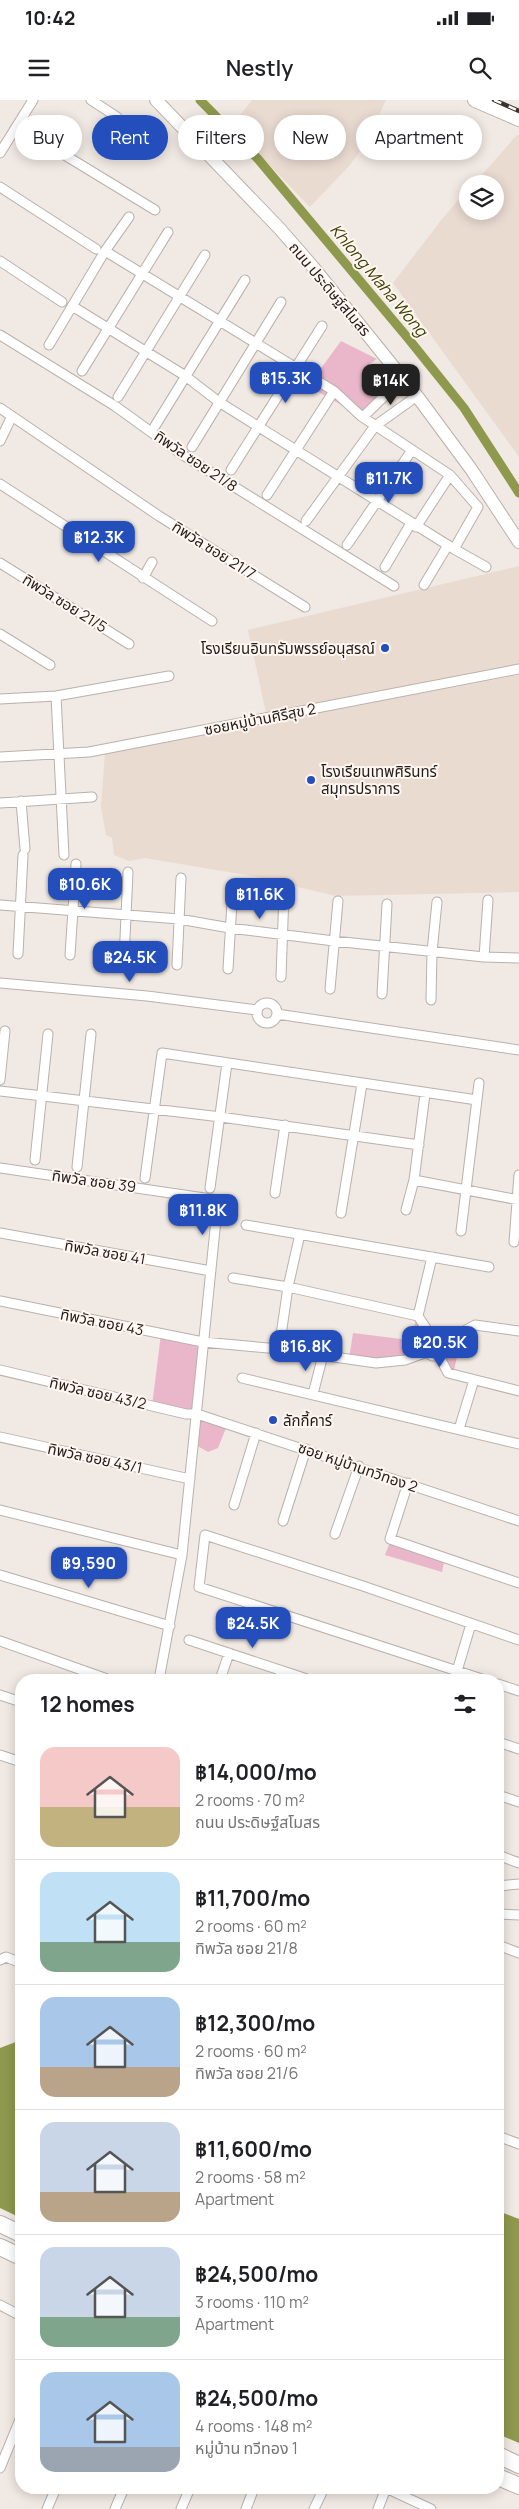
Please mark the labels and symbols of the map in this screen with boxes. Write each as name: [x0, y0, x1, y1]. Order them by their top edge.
water label: Khlong Maha Wong: [325, 219, 434, 342]
street label: ถนน ประดิษฐ์สโมสร: [284, 237, 376, 341]
pin: ฿15.3K: [245, 362, 327, 404]
pin: ฿14K: [361, 364, 421, 406]
street label: ทิพวัล ซอย 21/8: [150, 425, 242, 497]
pin: ฿11.7K: [348, 462, 430, 504]
street label: ทิพวัล ซอย 21/7: [168, 516, 260, 584]
pin: ฿12.3K: [58, 520, 140, 563]
street label: ทิพวัล ซอย 21/5: [19, 569, 111, 637]
place label: โรงเรียนอินทรัมพรรย์อนุสรณ์: [201, 638, 375, 659]
marker: โรงเรียนอินทรัมพรรย์อนุสรณ์: [379, 642, 391, 654]
street label: ซอยหมู่บ้านศิรีสุข 2: [202, 698, 318, 740]
place label: โรงเรียนเทพศิรินทร์ สมุทรปราการ: [321, 761, 438, 799]
marker: โรงเรียนเทพศิรินทร์ สมุทรปราการ: [305, 774, 317, 786]
pin: ฿10.6K: [44, 868, 126, 910]
pin: ฿11.6K: [219, 878, 301, 920]
pin: ฿24.5K: [89, 940, 171, 983]
street label: ทิพวัล ซอย 39: [50, 1165, 138, 1197]
pin: ฿11.8K: [162, 1194, 244, 1236]
street label: ทิพวัล ซอย 41: [63, 1235, 147, 1269]
street label: ทิพวัล ซอย 43: [59, 1304, 145, 1340]
pin: ฿20.5K: [399, 1326, 481, 1368]
pin: ฿16.8K: [265, 1330, 347, 1372]
street label: ทิพวัล ซอย 43/2: [47, 1372, 149, 1414]
place label: ลักกี้คาร์: [283, 1410, 333, 1431]
marker: ลักกี้คาร์: [267, 1414, 279, 1426]
street label: ซอย หมู่บ้านทวีทอง 2: [295, 1437, 421, 1497]
street label: ทิพวัล ซอย 43/1: [46, 1438, 144, 1478]
pin: ฿9,590: [48, 1546, 130, 1589]
pin: ฿24.5K: [212, 1606, 294, 1649]

